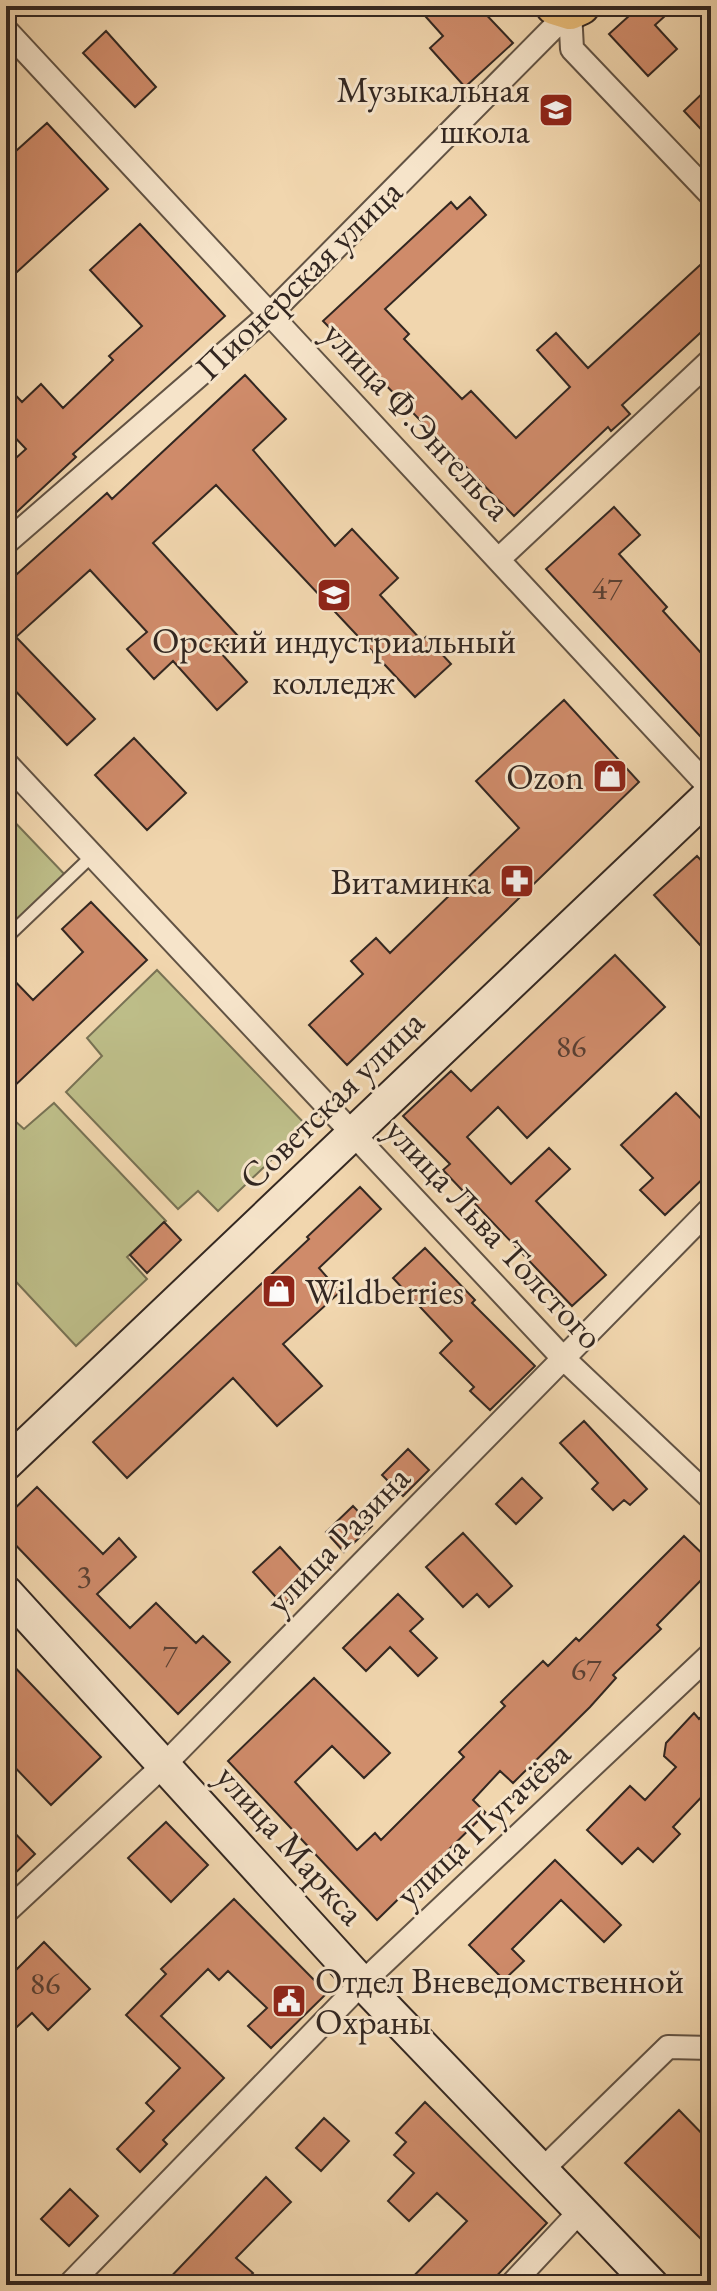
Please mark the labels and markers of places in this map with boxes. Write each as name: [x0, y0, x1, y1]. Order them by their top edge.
place label: Музыкальная школа: [336, 66, 531, 154]
school or university icon: Музыкальная школа: [537, 91, 575, 129]
school or university icon: Орский индустриальный колледж: [315, 576, 353, 614]
place label: Орский индустриальный колледж: [152, 617, 516, 705]
place label: Ozon: [506, 753, 584, 800]
shop icon: Ozon: [591, 757, 629, 795]
place label: Витаминка: [330, 858, 492, 905]
pharmacy icon: Витаминка: [498, 862, 536, 900]
place label: Wildberries: [305, 1268, 464, 1315]
shop icon: Wildberries: [260, 1272, 298, 1310]
place label: Отдел Вневедомственной Охраны: [315, 1957, 684, 2045]
public building icon: Отдел Вневедомственной Охраны: [270, 1982, 308, 2020]

